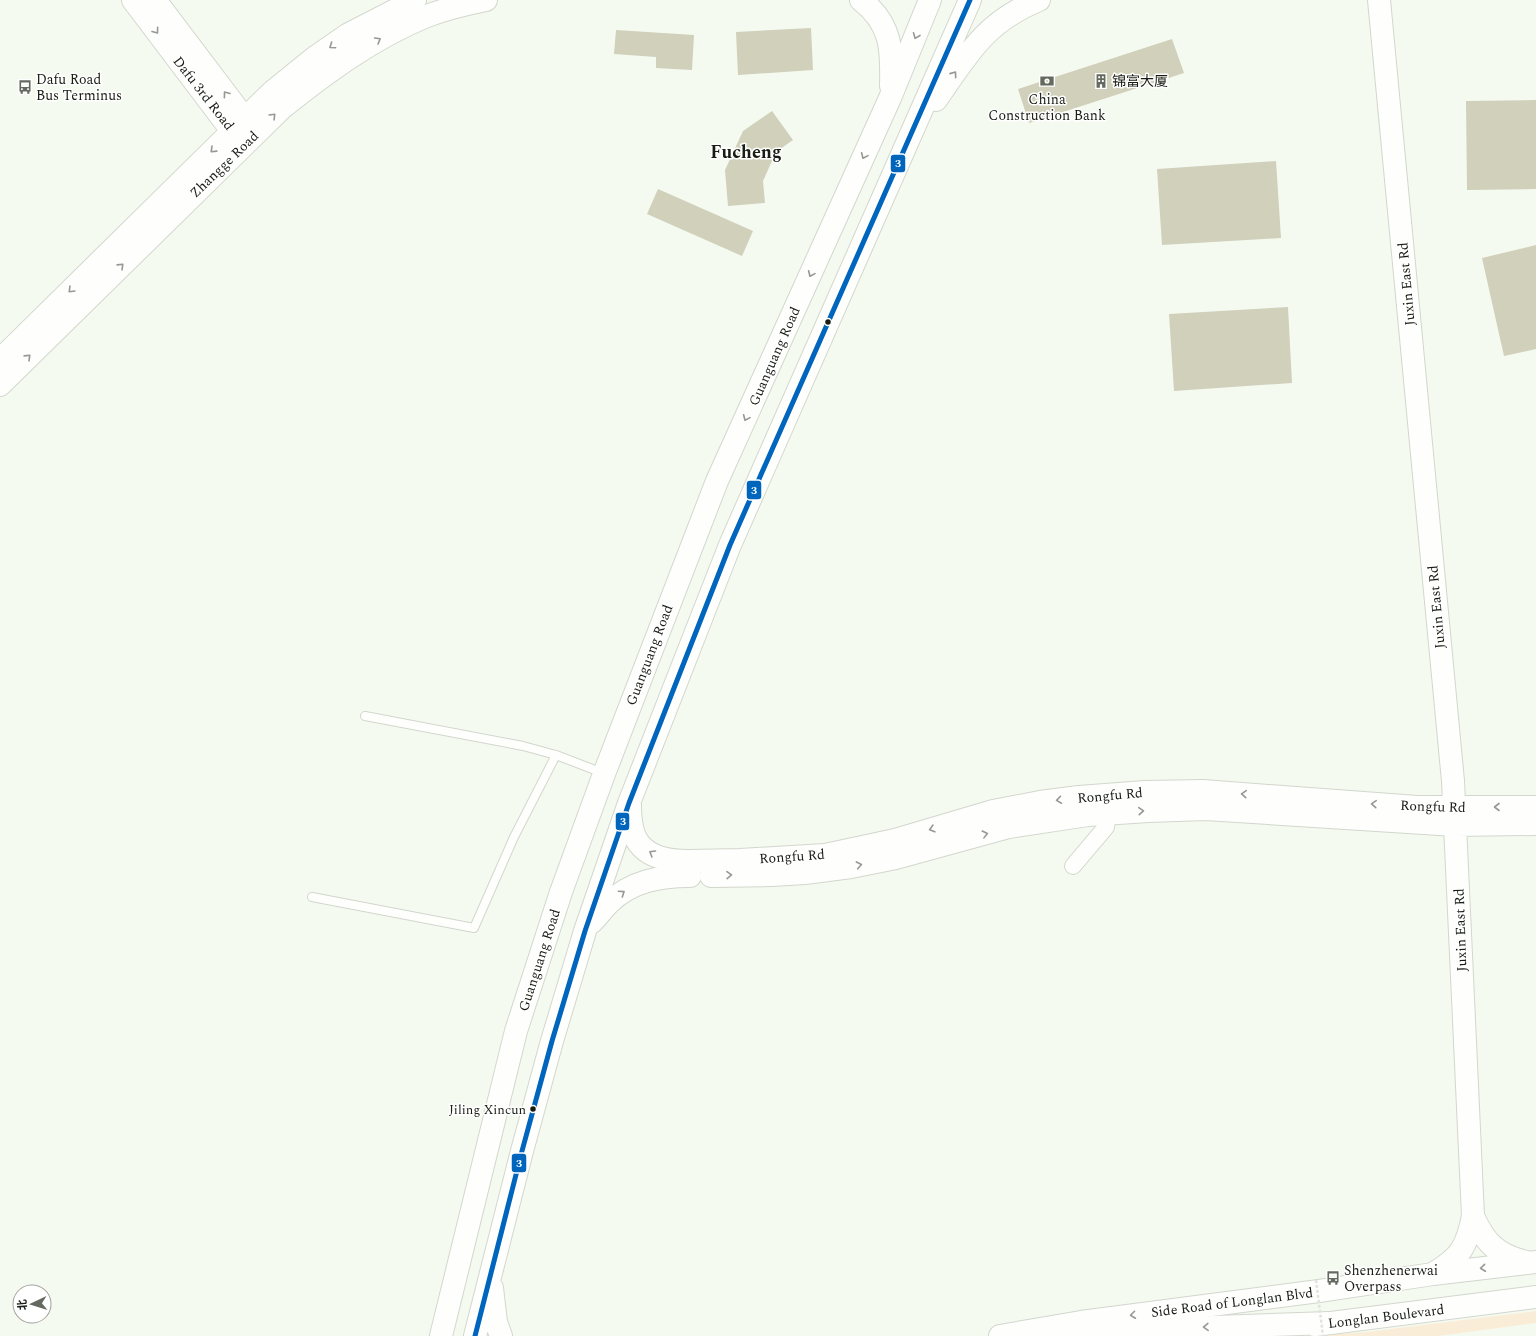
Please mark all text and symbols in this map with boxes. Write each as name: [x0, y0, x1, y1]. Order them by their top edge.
one-way arrow: [152, 27, 159, 34]
one-way arrow: [912, 33, 920, 40]
one-way arrow: [374, 37, 381, 44]
one-way arrow: [329, 41, 336, 48]
street label: Dafu 3rd Road: [168, 52, 239, 135]
place label: Dafu Road Bus Terminus: [36, 69, 122, 106]
one-way arrow: [949, 71, 957, 78]
place label: 锦富大厦: [1112, 71, 1168, 92]
bank icon: China Construction Bank: [1039, 73, 1055, 89]
building icon: 锦富大厦: [1093, 73, 1109, 89]
bus stop icon: Dafu Road Bus Terminus: [17, 79, 33, 95]
place label: China Construction Bank: [988, 89, 1106, 126]
one-way arrow: [223, 91, 231, 98]
one-way arrow: [268, 113, 276, 121]
street label: Zhangge Road: [185, 126, 264, 203]
district label: Fucheng: [710, 139, 782, 166]
one-way arrow: [210, 145, 218, 153]
one-way arrow: [861, 151, 869, 159]
line badge: 3: [890, 154, 906, 173]
text: 3: [895, 155, 901, 172]
street label: Juxin East Rd: [1392, 241, 1421, 327]
one-way arrow: [116, 263, 124, 271]
one-way arrow: [808, 270, 816, 277]
one-way arrow: [68, 285, 76, 293]
street label: Guanguang Road: [743, 303, 806, 409]
unlabelled marker: [823, 317, 833, 327]
one-way arrow: [23, 354, 31, 362]
one-way arrow: [743, 414, 751, 421]
line badge: 3: [746, 480, 762, 500]
text: 3: [751, 482, 757, 499]
street label: Juxin East Rd: [1422, 564, 1451, 650]
street label: Guanguang Road: [621, 601, 678, 709]
street label: Rongfu Rd: [1076, 782, 1144, 809]
one-way arrow: [1241, 790, 1247, 799]
one-way arrow: [1055, 795, 1062, 804]
street label: Rongfu Rd: [1400, 795, 1466, 818]
one-way arrow: [1371, 799, 1377, 808]
one-way arrow: [1494, 803, 1500, 811]
one-way arrow: [1138, 807, 1144, 816]
line badge: 3: [615, 812, 630, 831]
text: 3: [620, 813, 626, 830]
one-way arrow: [929, 824, 936, 833]
one-way arrow: [981, 830, 988, 838]
street label: Rongfu Rd: [759, 844, 826, 869]
one-way arrow: [649, 851, 656, 858]
one-way arrow: [855, 861, 862, 870]
one-way arrow: [726, 871, 732, 879]
street label: Juxin East Rd: [1449, 888, 1472, 972]
one-way arrow: [618, 890, 625, 898]
street label: Guanguang Road: [513, 906, 566, 1014]
place label: Jiling Xincun: [449, 1100, 526, 1120]
marker: Jiling Xincun: [528, 1104, 538, 1114]
line badge: 3: [511, 1153, 527, 1173]
text: 3: [516, 1155, 522, 1172]
place label: Shenzhenerwai Overpass: [1344, 1260, 1438, 1297]
one-way arrow: [1480, 1263, 1486, 1272]
bus stop icon: Shenzhenerwai Overpass: [1325, 1270, 1341, 1286]
street label: Side Road of Longlan Blvd: [1150, 1282, 1314, 1323]
north arrow: [12, 1284, 52, 1324]
text: 北: [14, 1299, 31, 1311]
street label: Longlan Boulevard: [1327, 1299, 1446, 1334]
one-way arrow: [1129, 1310, 1136, 1319]
one-way arrow: [1203, 1323, 1209, 1332]

